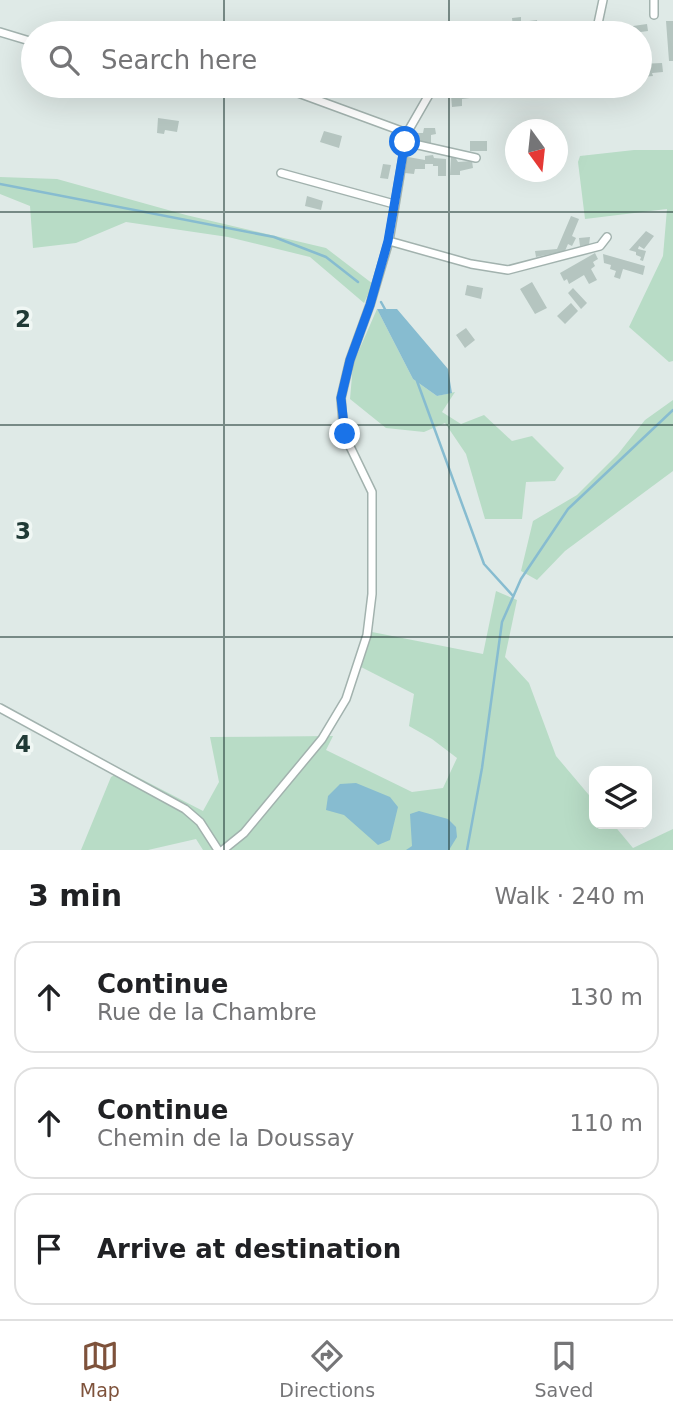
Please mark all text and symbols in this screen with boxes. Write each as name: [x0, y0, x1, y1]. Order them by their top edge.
search box: [21, 21, 652, 98]
icon: search: [45, 41, 83, 79]
text: Search here: [101, 45, 257, 75]
north arrow: [505, 119, 568, 182]
route start: [389, 126, 420, 157]
text: 2: [15, 306, 31, 332]
route end: [329, 418, 360, 449]
text: 3: [15, 518, 31, 544]
text: 4: [15, 731, 31, 757]
map controls: [589, 766, 652, 829]
button: layers: [589, 766, 652, 829]
text: 3 min: [28, 878, 122, 913]
text: Walk · 240 m: [494, 883, 645, 909]
text: Continue: [97, 969, 228, 999]
icon: ahead: [30, 978, 68, 1016]
text: 130 m: [569, 984, 643, 1010]
text: Rue de la Chambre: [97, 999, 317, 1025]
text: Continue: [97, 1095, 228, 1125]
icon: ahead: [30, 1104, 68, 1142]
text: 110 m: [569, 1110, 643, 1136]
text: Chemin de la Doussay: [97, 1125, 354, 1151]
icon: arrive: [30, 1230, 68, 1268]
text: Arrive at destination: [97, 1234, 401, 1264]
tab: Map: [80, 1337, 120, 1401]
tab: Directions: [279, 1337, 375, 1401]
tab: Saved: [535, 1337, 593, 1401]

